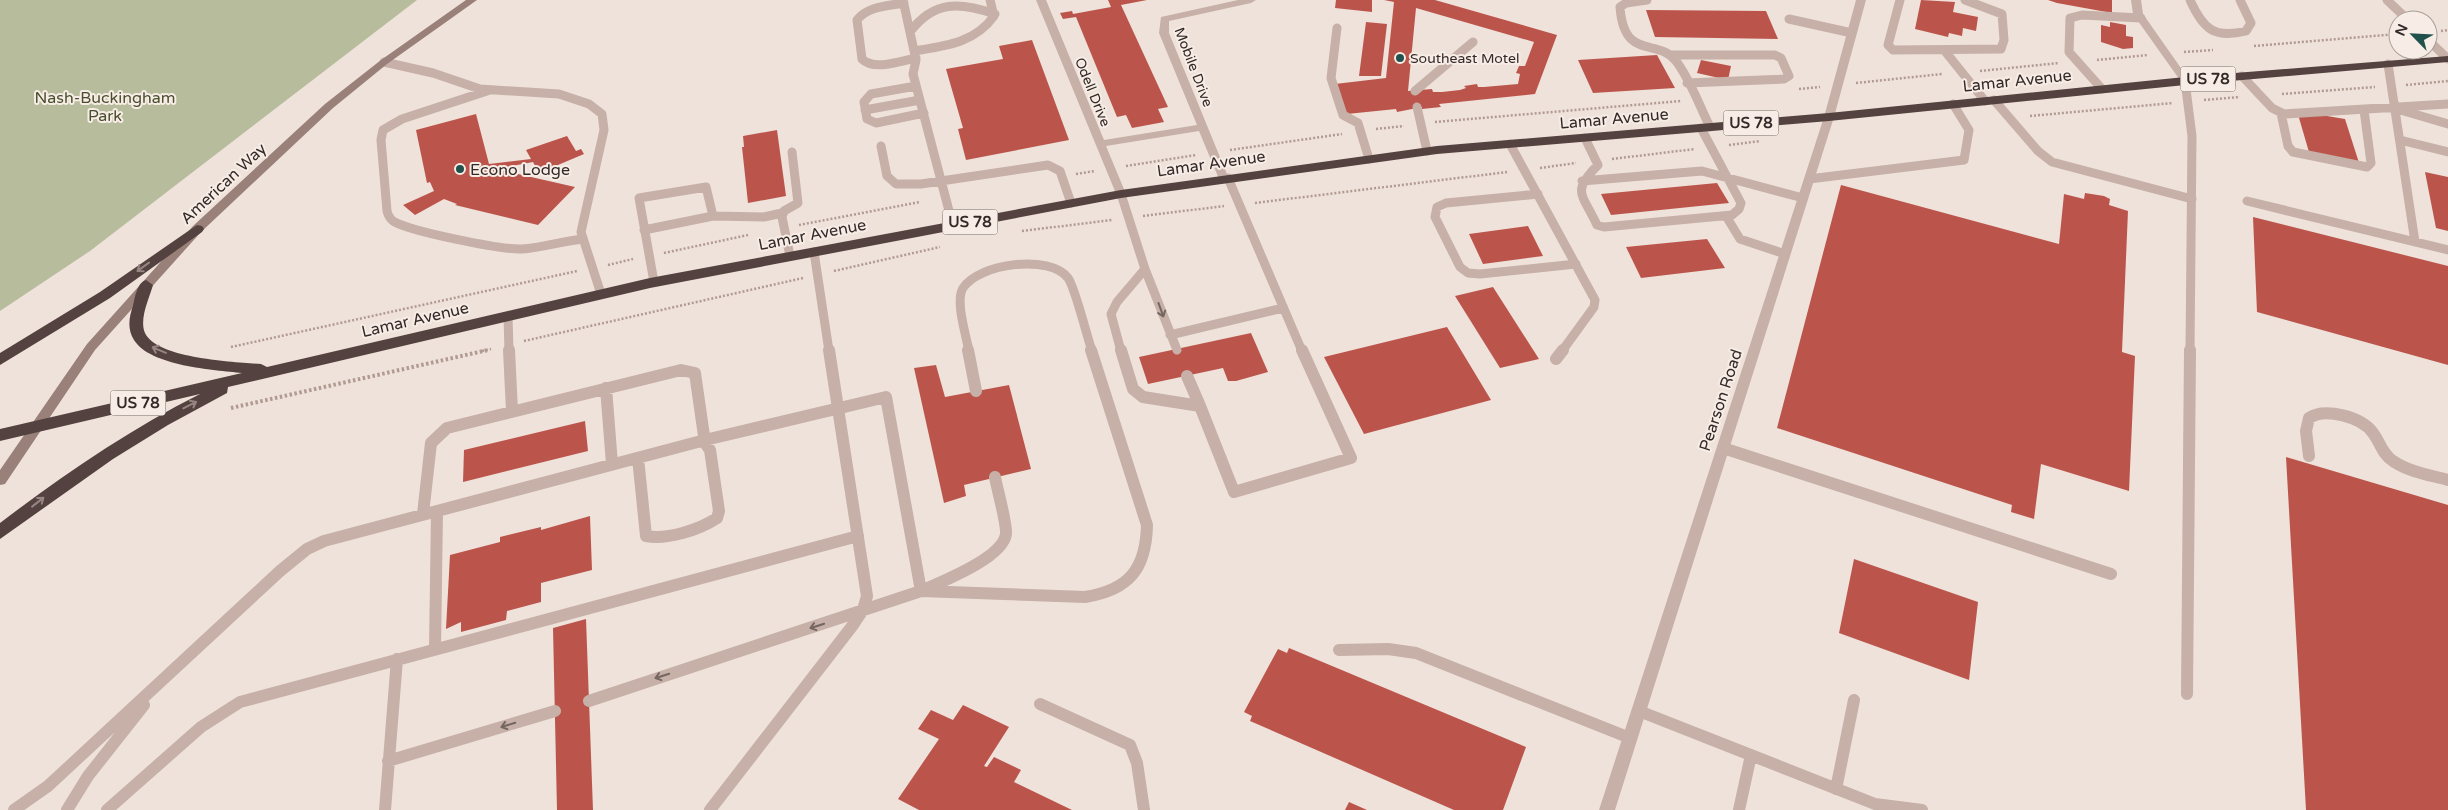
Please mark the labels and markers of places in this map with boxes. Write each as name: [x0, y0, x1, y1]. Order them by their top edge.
place label: Southeast Motel: [1410, 50, 1519, 67]
marker: Southeast Motel: [1394, 52, 1406, 64]
place label: Econo Lodge: [470, 160, 570, 180]
marker: Econo Lodge: [454, 163, 466, 175]

